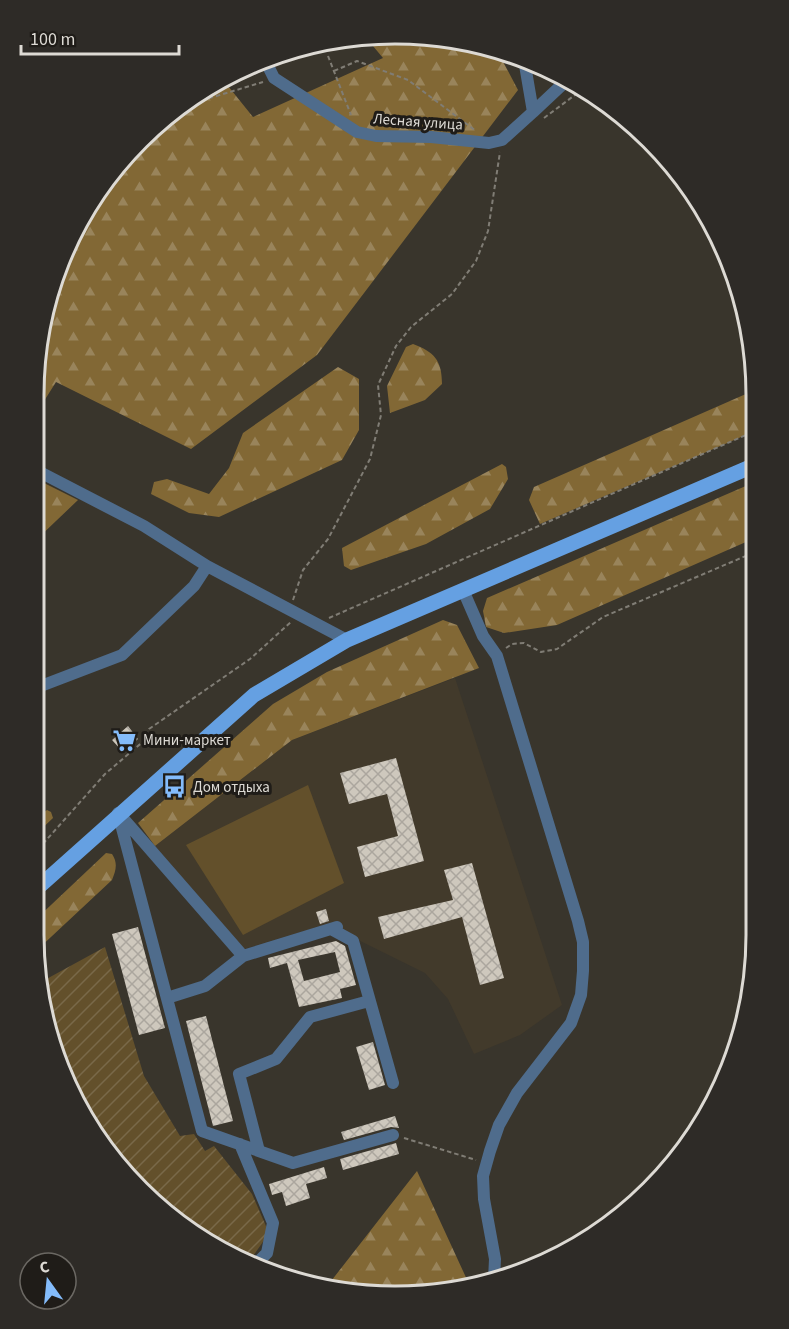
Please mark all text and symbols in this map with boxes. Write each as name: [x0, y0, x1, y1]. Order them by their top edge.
scale bar: [21, 18, 178, 56]
text: 100 m: [30, 27, 75, 52]
street label: Лесная улица: [372, 108, 464, 136]
supermarket icon: Мини-маркет: [112, 727, 138, 753]
place label: Мини-маркет: [143, 730, 231, 751]
bus stop icon: Дом отдыха: [162, 774, 188, 800]
place label: Дом отдыха: [193, 777, 270, 798]
north arrow: [18, 1251, 78, 1311]
text: С: [37, 1256, 52, 1279]

